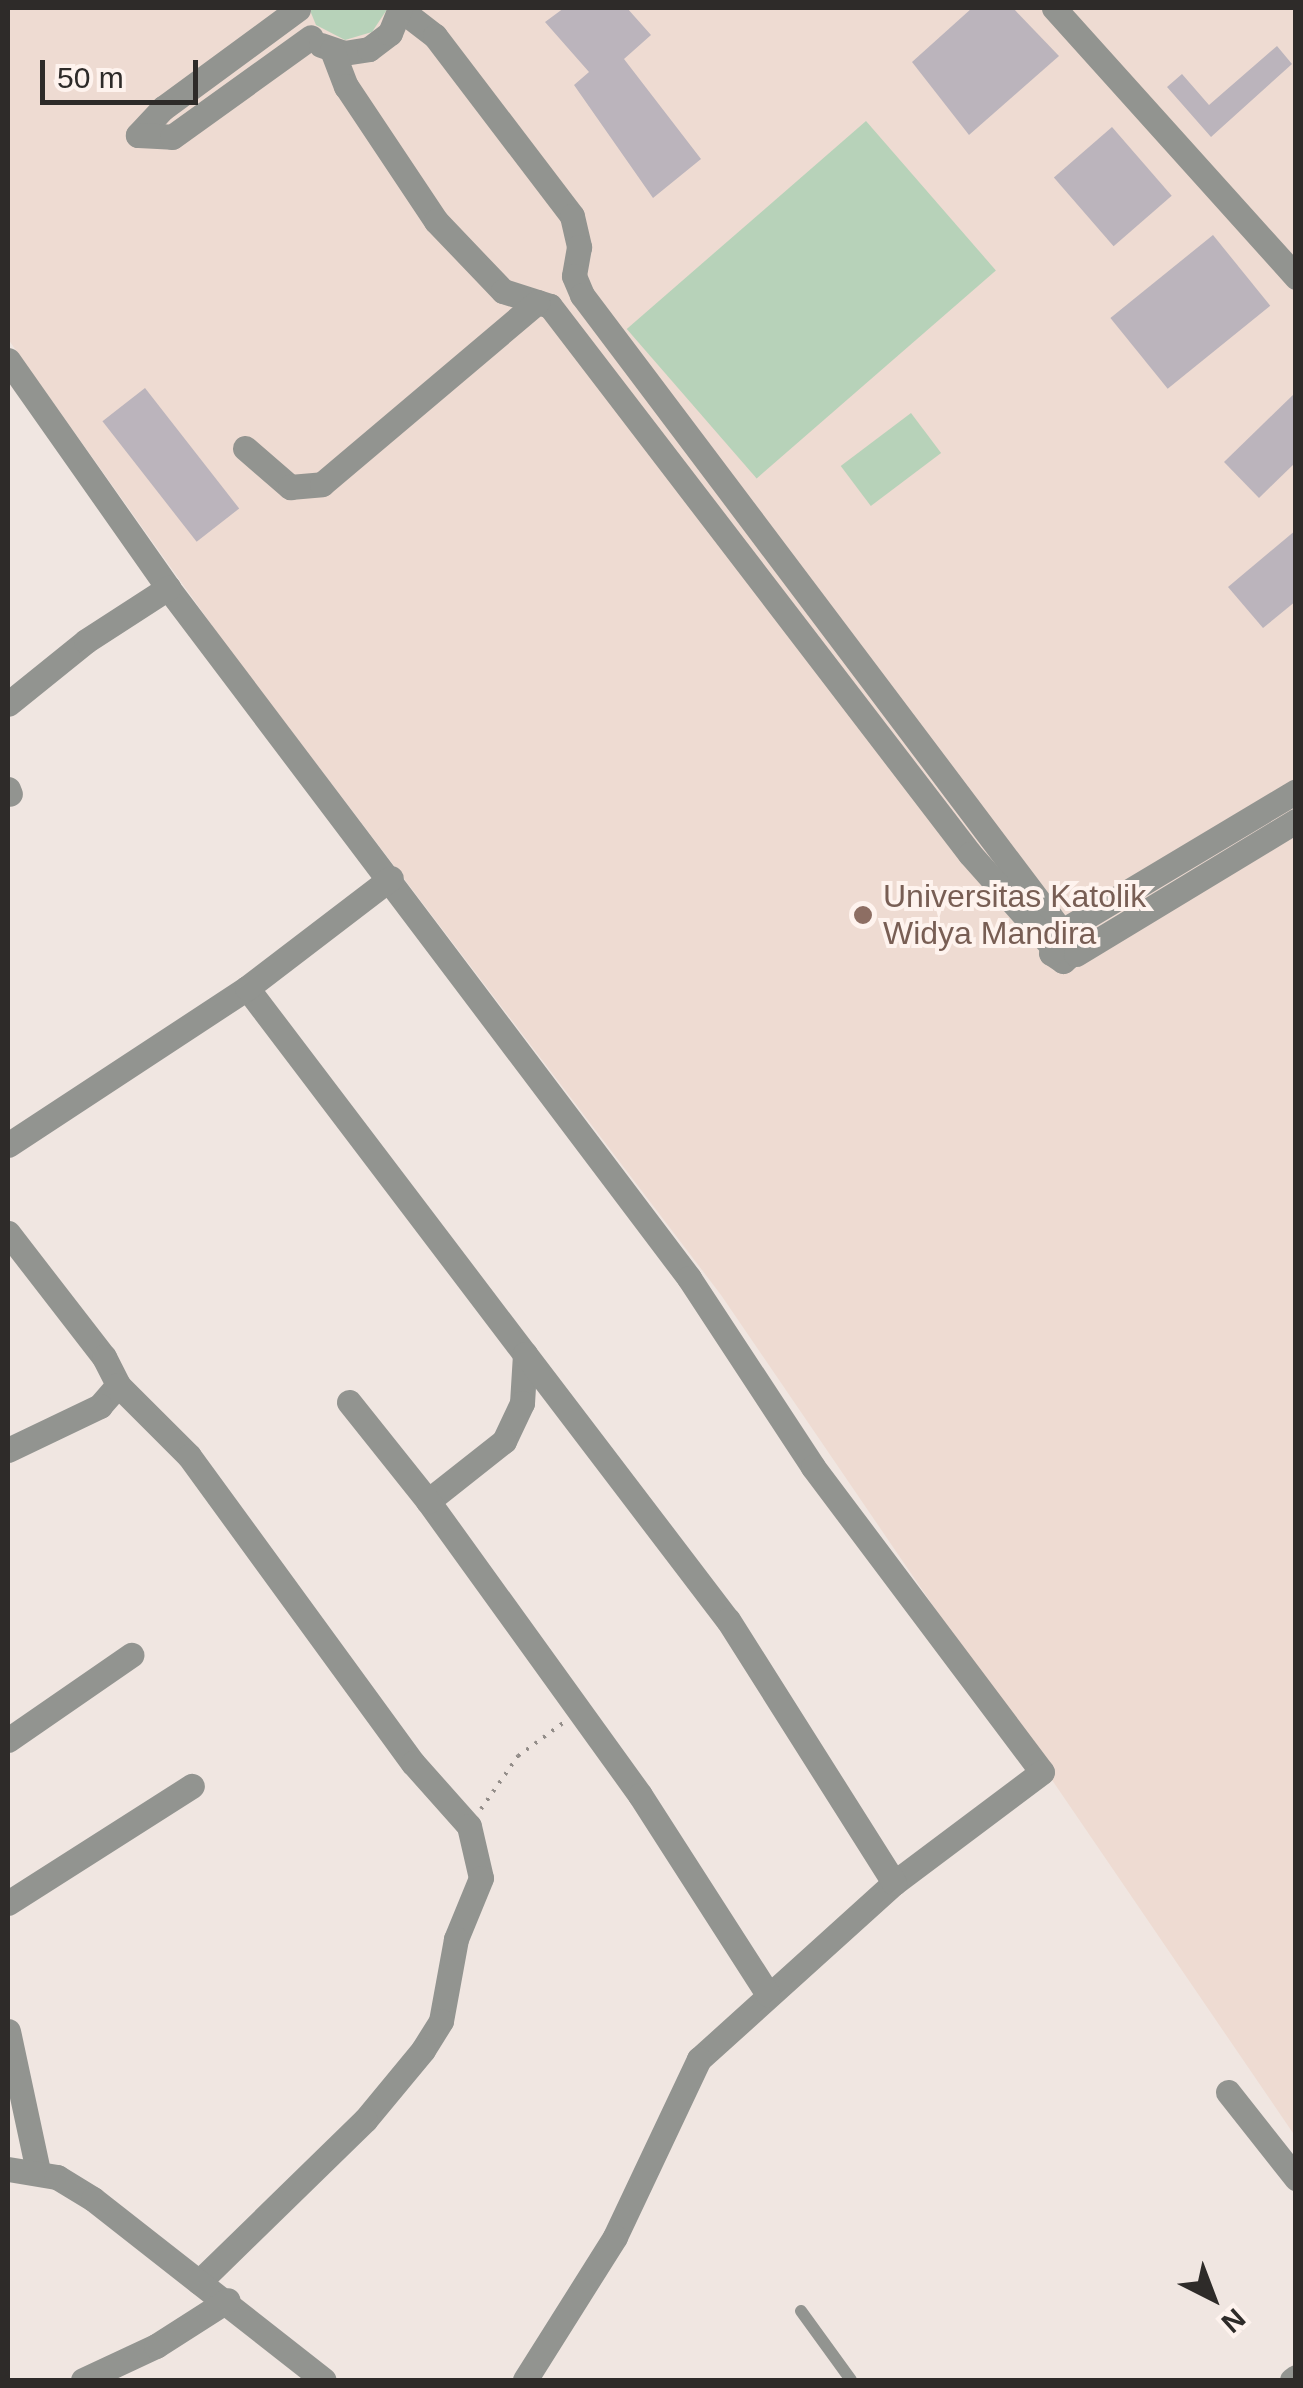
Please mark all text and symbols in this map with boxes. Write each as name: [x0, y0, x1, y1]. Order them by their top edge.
scale bar: [45, 40, 202, 102]
text: 50 m: [57, 61, 124, 94]
place label: Universitas Katolik Widya Mandira: [883, 878, 1146, 953]
marker: Universitas Katolik Widya Mandira: [852, 904, 874, 926]
north arrow: [1163, 2248, 1263, 2348]
text: N: [1216, 2302, 1251, 2339]

